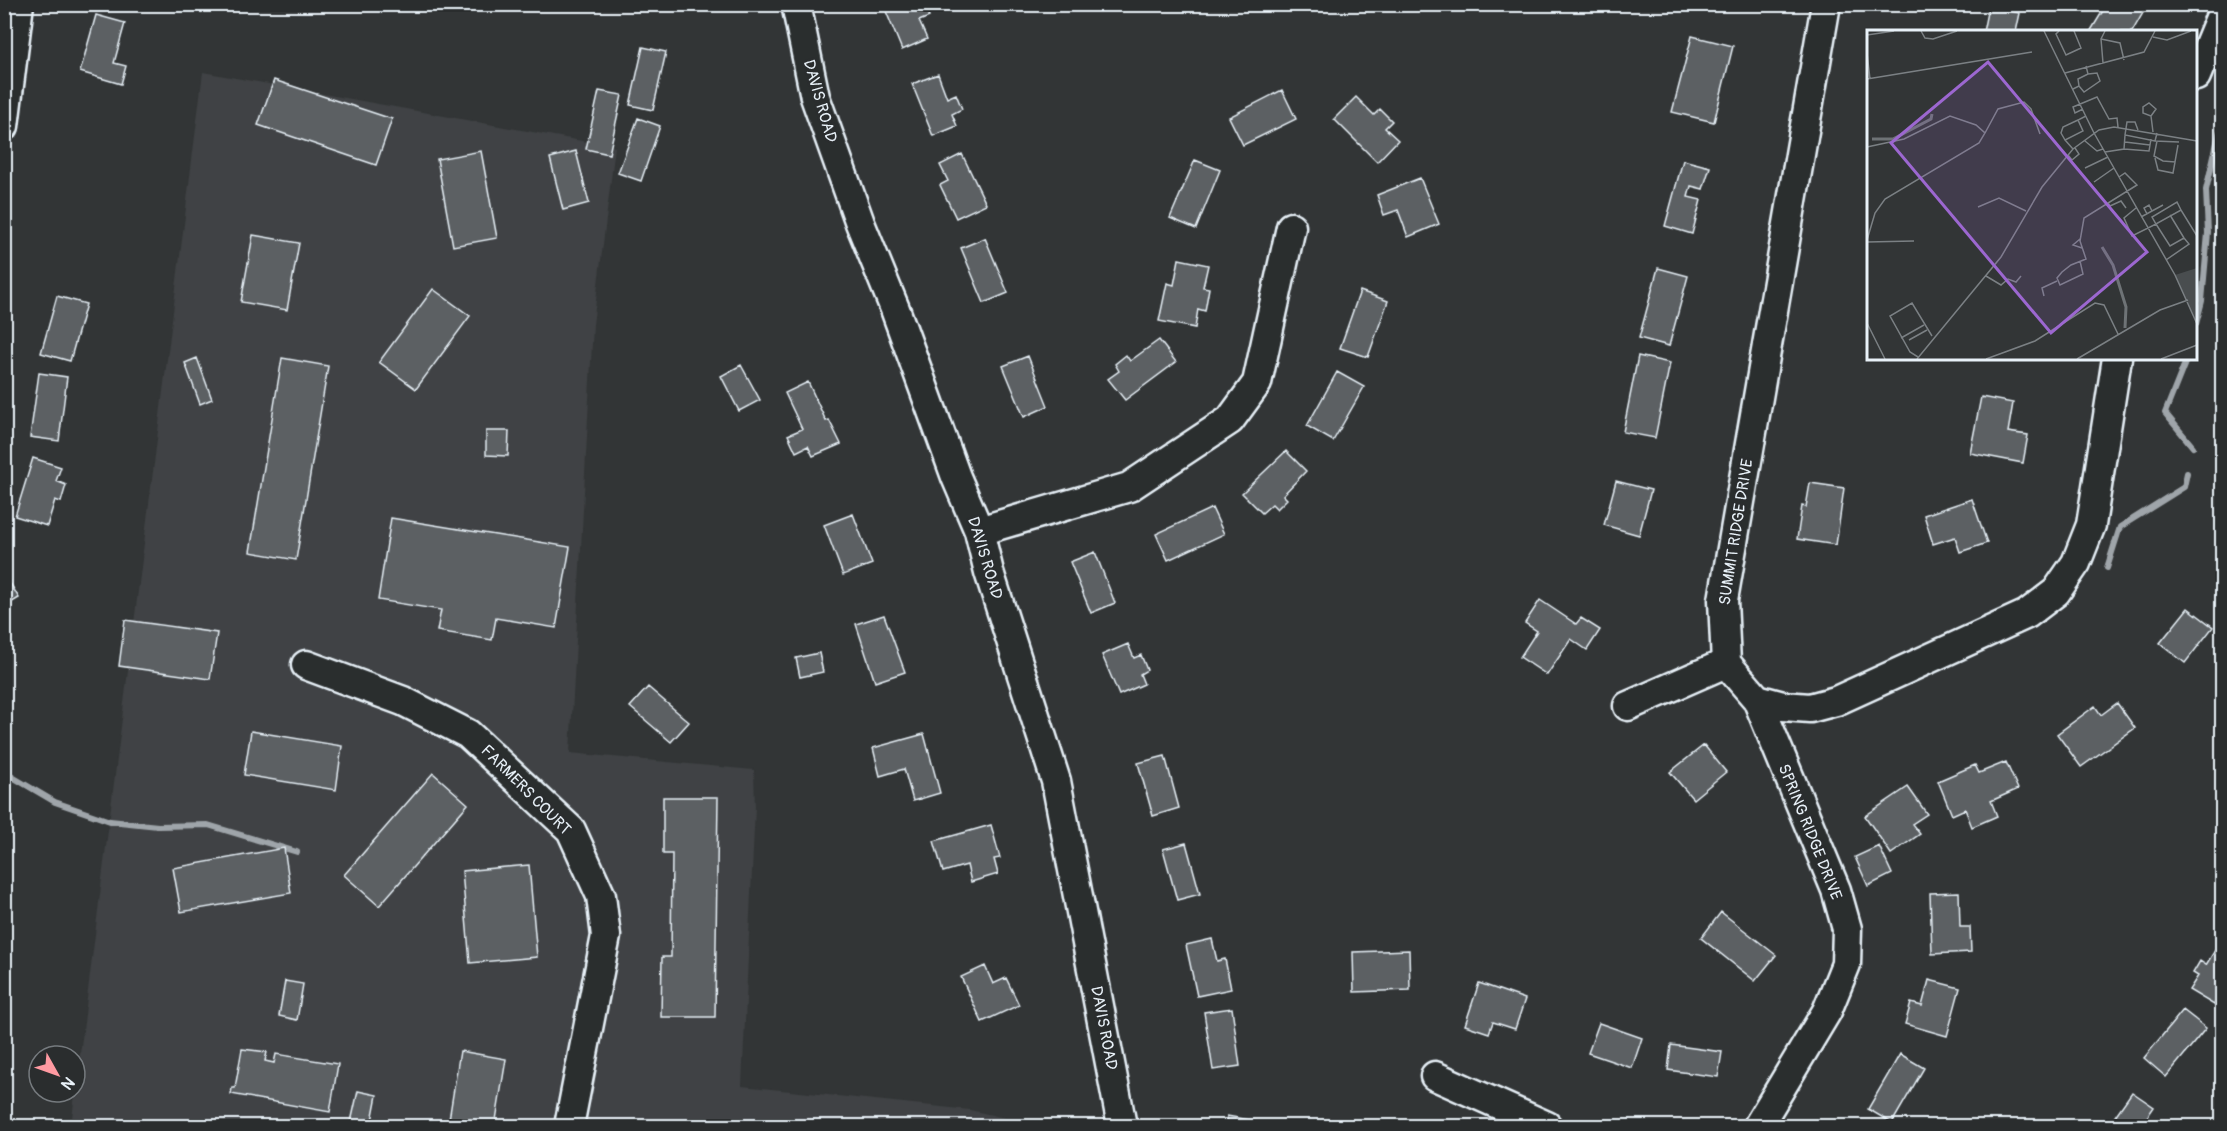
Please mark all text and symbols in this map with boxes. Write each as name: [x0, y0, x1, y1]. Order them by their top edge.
inset map: [1867, 30, 2197, 360]
street label: DAVIS ROAD: [799, 57, 841, 145]
street label: SUMMIT RIDGE DRIVE: [1715, 457, 1757, 607]
street label: DAVIS ROAD: [963, 514, 1007, 602]
street label: FARMERS COURT: [477, 741, 575, 839]
street label: SPRING RIDGE DRIVE: [1774, 761, 1846, 903]
street label: DAVIS ROAD: [1086, 984, 1122, 1072]
north arrow: [27, 1044, 87, 1104]
text: N: [56, 1072, 79, 1094]

